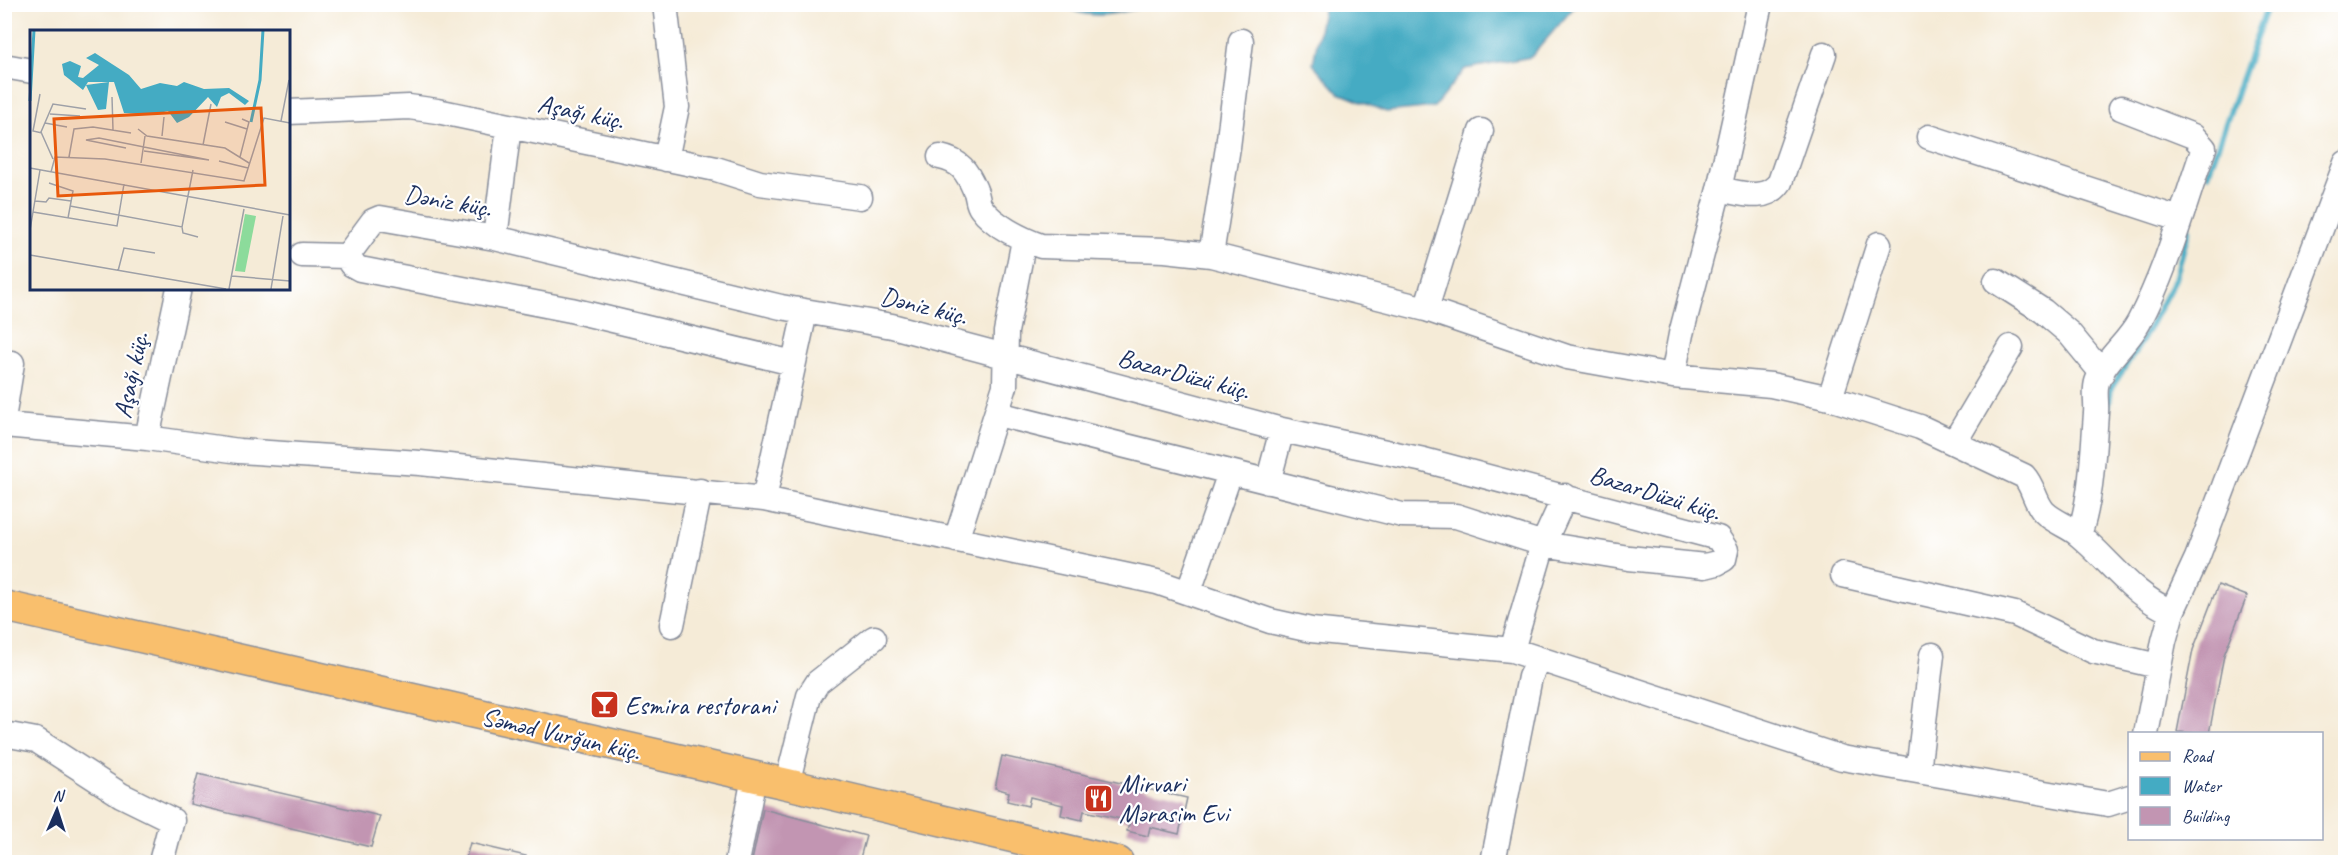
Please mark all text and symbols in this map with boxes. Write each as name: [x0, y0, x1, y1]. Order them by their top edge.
inset map: [30, 30, 290, 290]
street label: Aşağı küç.: [535, 87, 628, 137]
street label: Dəniz küç.: [402, 177, 495, 225]
street label: Dəniz küç.: [877, 279, 972, 333]
street label: Aşağı küç.: [106, 328, 156, 421]
street label: BazarDüzü küç.: [1114, 341, 1254, 408]
street label: BazarDüzü küç.: [1586, 457, 1725, 529]
bar icon: Esmira restorani: [588, 689, 620, 721]
place label: Esmira restorani: [625, 689, 778, 722]
street label: Səməd Vurğun küç.: [478, 700, 644, 768]
legend: [2128, 732, 2323, 840]
text: Road: [2182, 745, 2215, 767]
place label: Mirvari Mərasim Evi: [1119, 767, 1231, 830]
text: Water: [2182, 775, 2223, 797]
north arrow: [27, 780, 87, 840]
restaurant icon: Mirvari Mərasim Evi: [1082, 782, 1114, 814]
text: N: [52, 786, 66, 806]
text: Building: [2182, 805, 2231, 827]

